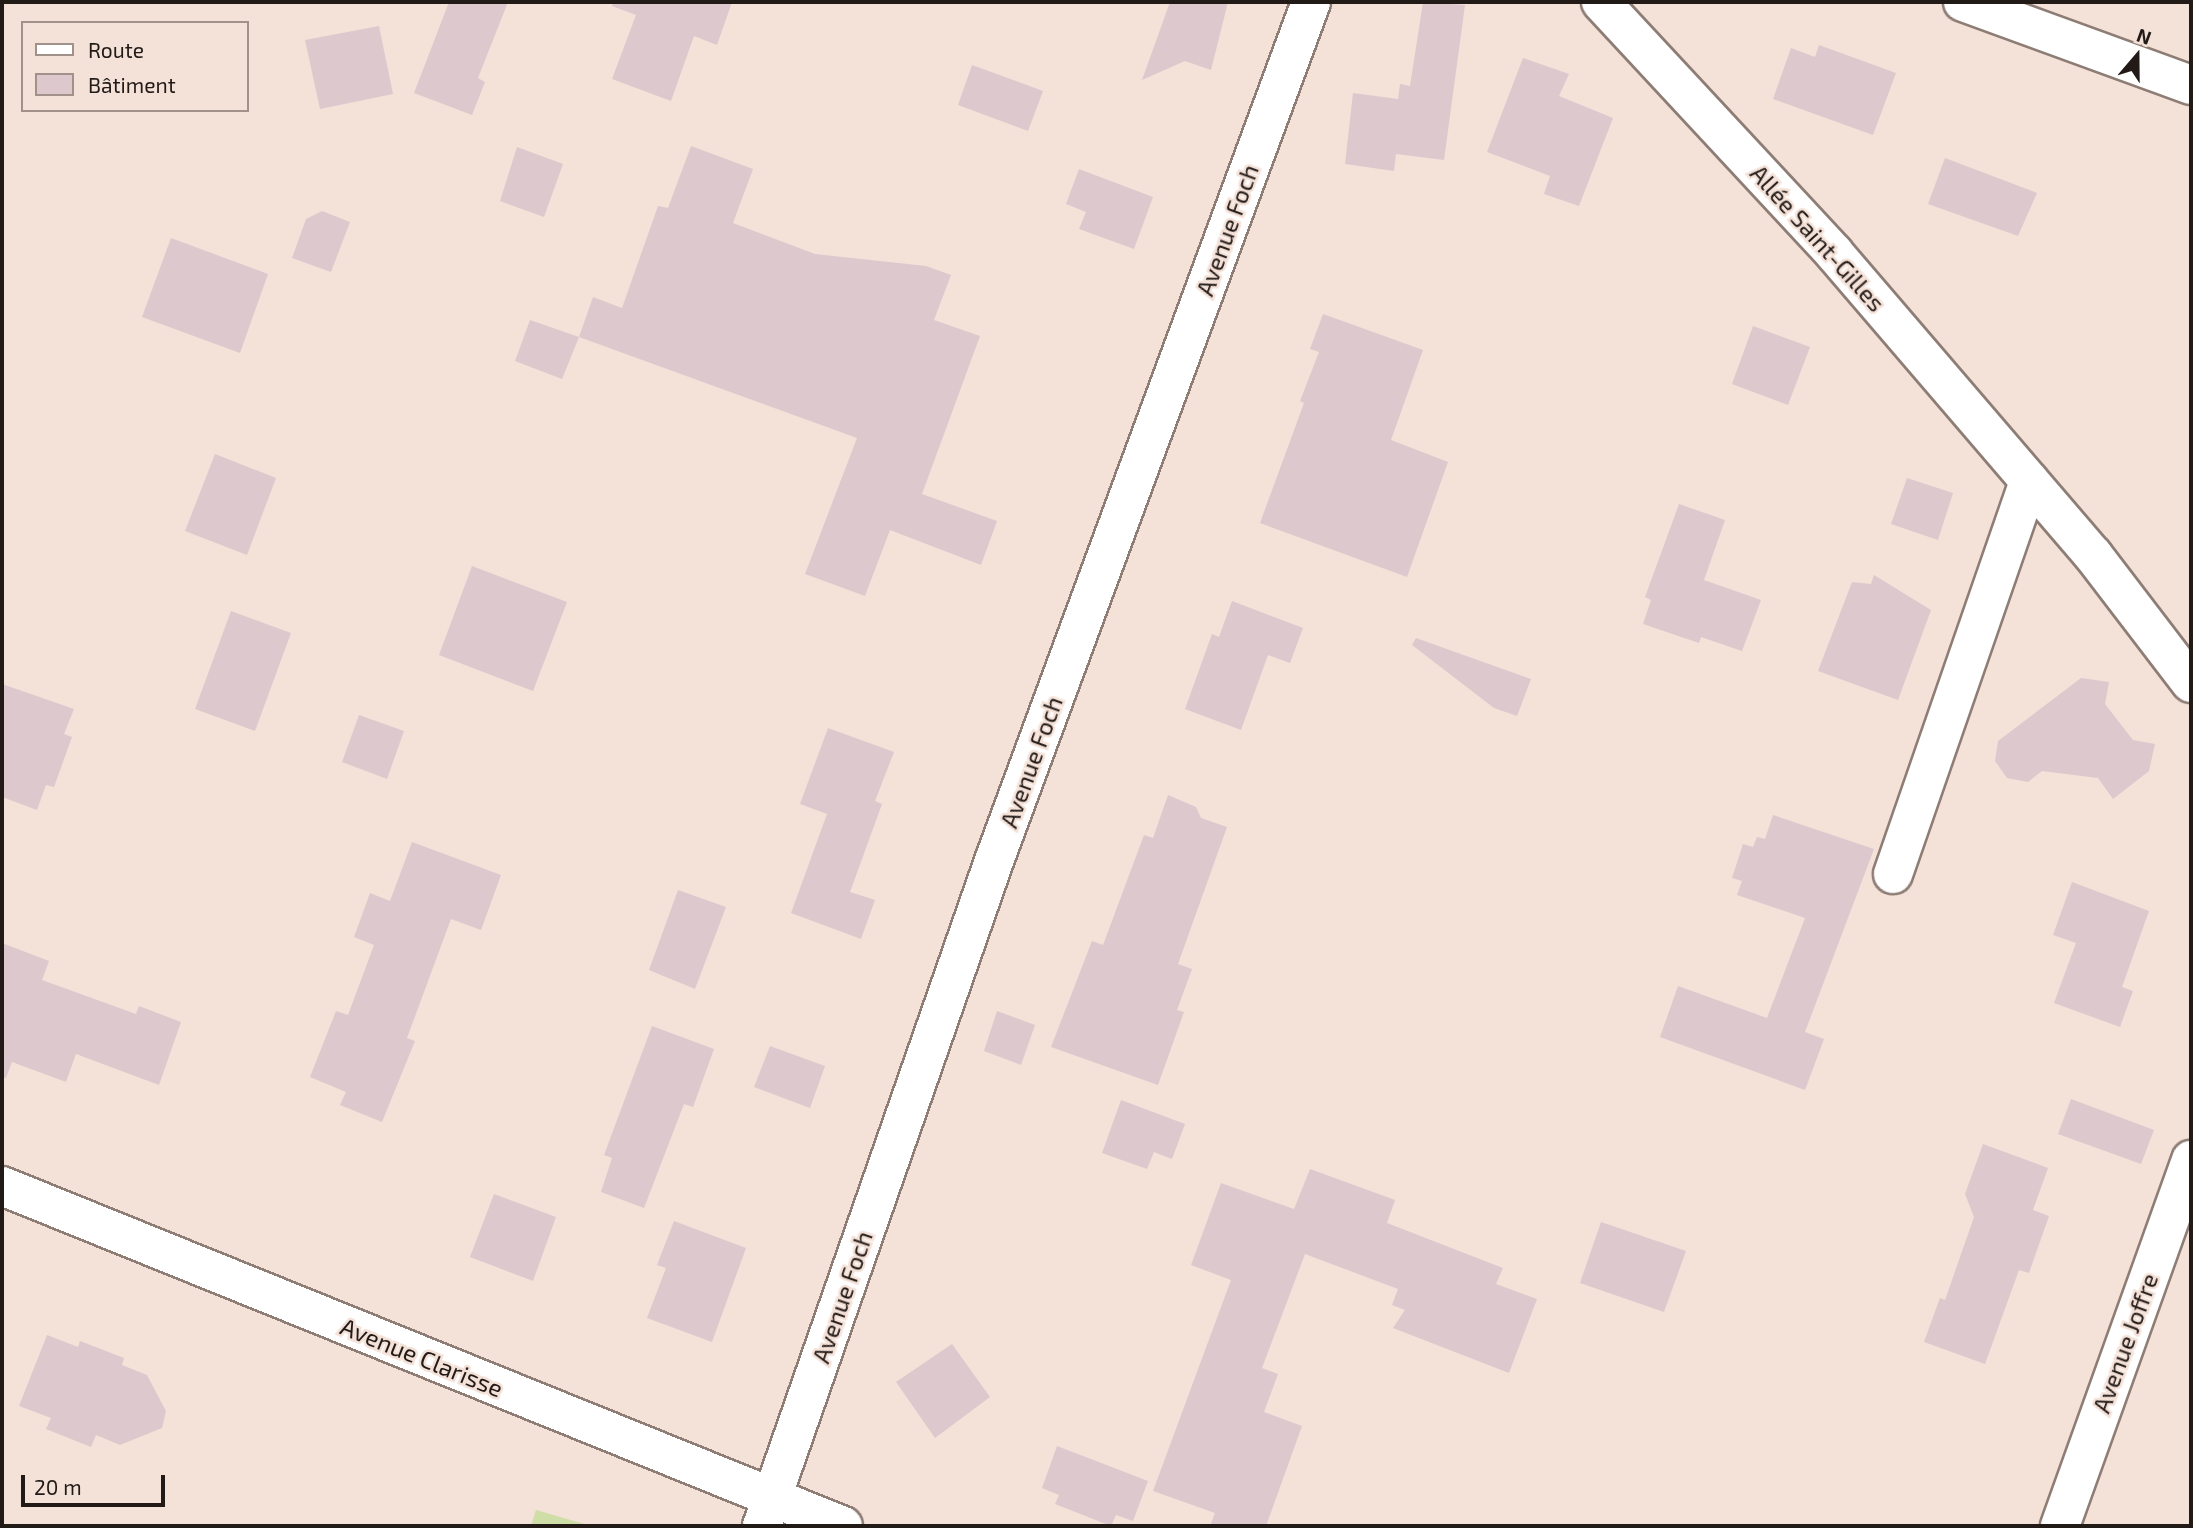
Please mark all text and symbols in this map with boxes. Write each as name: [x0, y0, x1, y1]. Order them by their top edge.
legend: [21, 21, 248, 112]
north arrow: [2102, 21, 2172, 91]
text: N: [2134, 23, 2155, 49]
text: Route: [88, 37, 144, 62]
text: Bâtiment: [88, 72, 176, 97]
street label: Allée Saint-Gilles: [1745, 159, 1891, 317]
street label: Avenue Foch: [1190, 160, 1264, 300]
street label: Avenue Foch: [994, 692, 1068, 832]
street label: Avenue Foch: [806, 1227, 878, 1367]
street label: Avenue Joffre: [2086, 1269, 2164, 1417]
street label: Avenue Clarisse: [337, 1311, 507, 1403]
scale bar: [24, 1462, 168, 1506]
text: 20 m: [34, 1474, 82, 1499]

